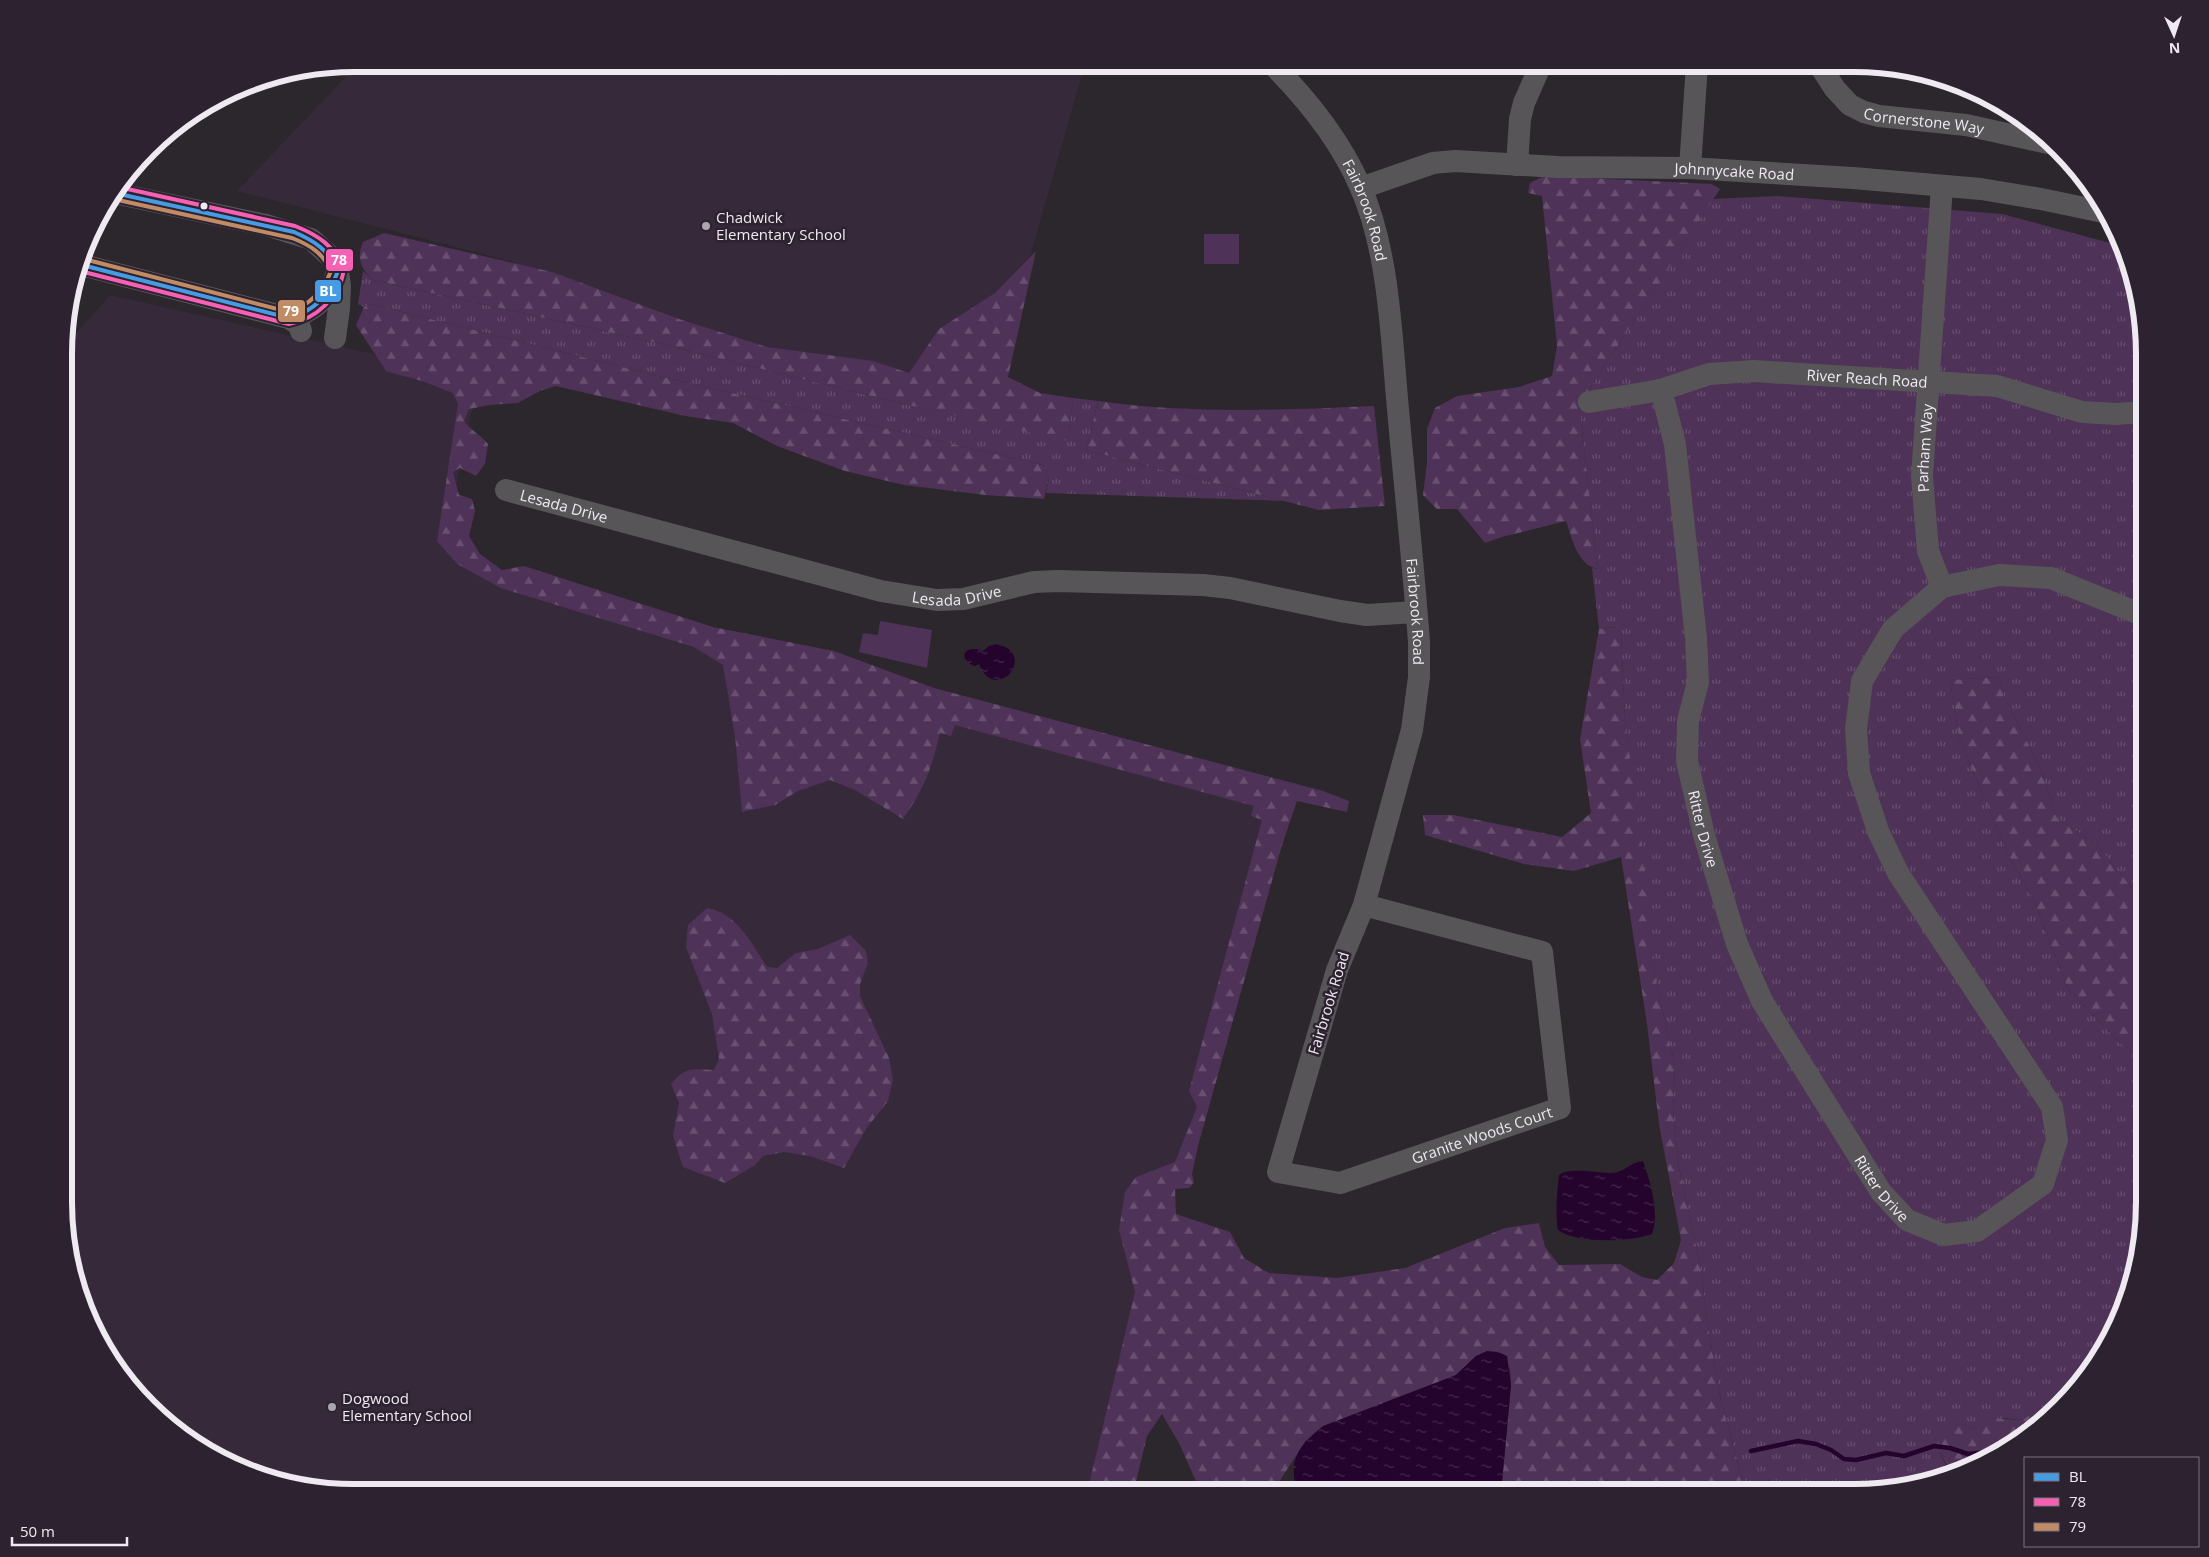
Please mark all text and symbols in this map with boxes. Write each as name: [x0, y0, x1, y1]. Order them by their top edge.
north arrow: [2149, 10, 2199, 60]
text: N: [2169, 39, 2181, 58]
street label: Cornerstone Way: [1862, 102, 1987, 139]
street label: Fairbrook Road: [1338, 155, 1392, 263]
street label: Johnnycake Road: [1673, 158, 1795, 184]
unlabelled marker: [199, 201, 209, 211]
place label: Chadwick Elementary School: [716, 207, 846, 244]
marker: Chadwick Elementary School: [700, 220, 712, 232]
line badge: 78: [325, 248, 354, 272]
text: 78: [331, 250, 347, 269]
line badge: BL: [314, 279, 342, 303]
text: BL: [319, 281, 337, 300]
line badge: 79: [277, 299, 306, 323]
text: 79: [283, 301, 299, 320]
street label: River Reach Road: [1806, 364, 1928, 392]
street label: Parham Way: [1912, 403, 1937, 493]
street label: Lesada Drive: [518, 484, 610, 527]
street label: Fairbrook Road: [1402, 557, 1429, 665]
street label: Lesada Drive: [911, 580, 1003, 610]
street label: Ritter Drive: [1684, 788, 1723, 870]
street label: Fairbrook Road: [1303, 949, 1353, 1057]
street label: Granite Woods Court: [1409, 1101, 1555, 1168]
street label: Ritter Drive: [1850, 1151, 1914, 1226]
place label: Dogwood Elementary School: [342, 1388, 472, 1425]
marker: Dogwood Elementary School: [326, 1401, 338, 1413]
legend: [2024, 1457, 2199, 1547]
text: BL: [2069, 1466, 2087, 1486]
text: 78: [2069, 1491, 2086, 1511]
scale bar: [12, 1514, 128, 1546]
text: 79: [2069, 1516, 2086, 1536]
text: 50 m: [20, 1521, 55, 1541]

